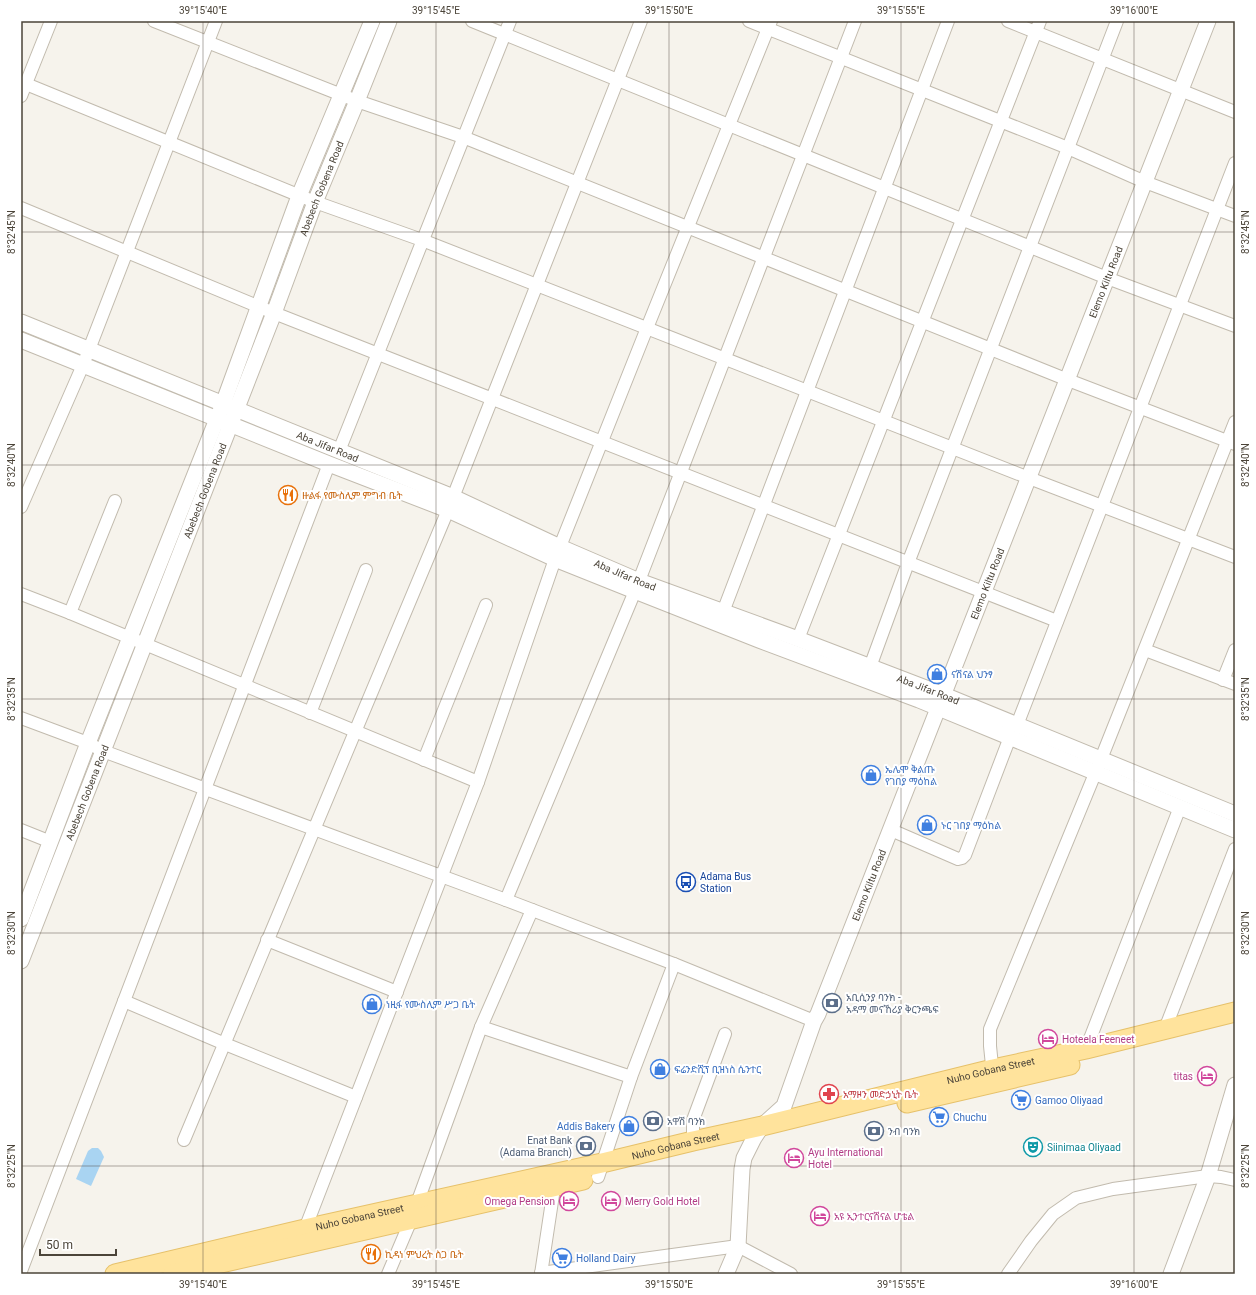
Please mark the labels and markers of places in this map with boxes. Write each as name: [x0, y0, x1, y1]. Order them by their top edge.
restaurant icon: ዙልፋ የሙስሊም ምግብ ቤት: [277, 484, 299, 506]
place label: ዙልፋ የሙስሊም ምግብ ቤት: [302, 490, 402, 501]
shop icon: ናሽናል ህንፃ: [926, 663, 948, 685]
place label: ናሽናል ህንፃ: [951, 669, 993, 680]
shop icon: ኤሌሞ ቅልጡ የገበያ ማዕከል: [860, 764, 882, 786]
place label: ኤሌሞ ቅልጡ የገበያ ማዕከል: [885, 764, 937, 787]
shop icon: ኑር ገበያ ማዕከል: [916, 814, 938, 836]
place label: ኑር ገበያ ማዕከል: [941, 820, 1002, 831]
bus stop icon: Adama Bus Station: [675, 871, 697, 893]
place label: Adama Bus Station: [700, 871, 751, 894]
bank icon: አቢሲንያ ባንክ - አዳማ መናኸሪያ ቅርንጫፍ: [821, 992, 843, 1014]
place label: አቢሲንያ ባንክ - አዳማ መናኸሪያ ቅርንጫፍ: [846, 992, 939, 1015]
shop icon: ነዚፋ የሙስሊም ሥጋ ቤት: [361, 993, 383, 1015]
place label: ነዚፋ የሙስሊም ሥጋ ቤት: [386, 999, 475, 1010]
hotel icon: Hoteela Feeneet: [1037, 1028, 1059, 1050]
place label: Hoteela Feeneet: [1062, 1034, 1135, 1045]
shop icon: ፍሬንድሺፕ ቢዝነስ ሴንተር: [649, 1058, 671, 1080]
place label: ፍሬንድሺፕ ቢዝነስ ሴንተር: [674, 1064, 761, 1075]
hotel icon: titas: [1196, 1065, 1218, 1087]
place label: titas: [1173, 1071, 1193, 1082]
pharmacy icon: አማዞን መድኃኒት ቤት: [818, 1083, 840, 1105]
place label: አማዞን መድኃኒት ቤት: [843, 1089, 918, 1100]
supermarket icon: Gamoo Oliyaad: [1010, 1089, 1032, 1111]
place label: Gamoo Oliyaad: [1035, 1095, 1103, 1106]
supermarket icon: Chuchu: [928, 1106, 950, 1128]
bank icon: አዋሽ ባንክ: [642, 1110, 664, 1132]
place label: Chuchu: [953, 1112, 987, 1123]
shop icon: Addis Bakery: [618, 1115, 640, 1137]
place label: አዋሽ ባንክ: [667, 1116, 705, 1127]
bank icon: ንብ ባንክ: [863, 1120, 885, 1142]
place label: Addis Bakery: [557, 1121, 615, 1132]
place label: ንብ ባንክ: [888, 1126, 920, 1137]
place label: Enat Bank (Adama Branch): [500, 1135, 573, 1159]
bank icon: Enat Bank (Adama Branch): [575, 1135, 597, 1157]
theatre icon: Siinimaa Oliyaad: [1022, 1136, 1044, 1158]
place label: Siinimaa Oliyaad: [1047, 1142, 1121, 1153]
hotel icon: Ayu International Hotel: [783, 1147, 805, 1169]
place label: Ayu International Hotel: [808, 1147, 883, 1170]
hotel icon: Omega Pension: [558, 1190, 580, 1212]
hotel icon: Merry Gold Hotel: [600, 1190, 622, 1212]
place label: Omega Pension: [485, 1196, 555, 1207]
place label: Merry Gold Hotel: [625, 1196, 700, 1207]
hotel icon: አዩ ኢንተርናሽናል ሆቴል: [809, 1205, 831, 1227]
place label: አዩ ኢንተርናሽናል ሆቴል: [834, 1211, 915, 1222]
restaurant icon: ኪዳነ ምህረት ስጋ ቤት: [360, 1243, 382, 1265]
supermarket icon: Holland Dairy: [551, 1247, 573, 1269]
place label: ኪዳነ ምህረት ስጋ ቤት: [385, 1249, 463, 1260]
place label: Holland Dairy: [576, 1253, 636, 1264]

